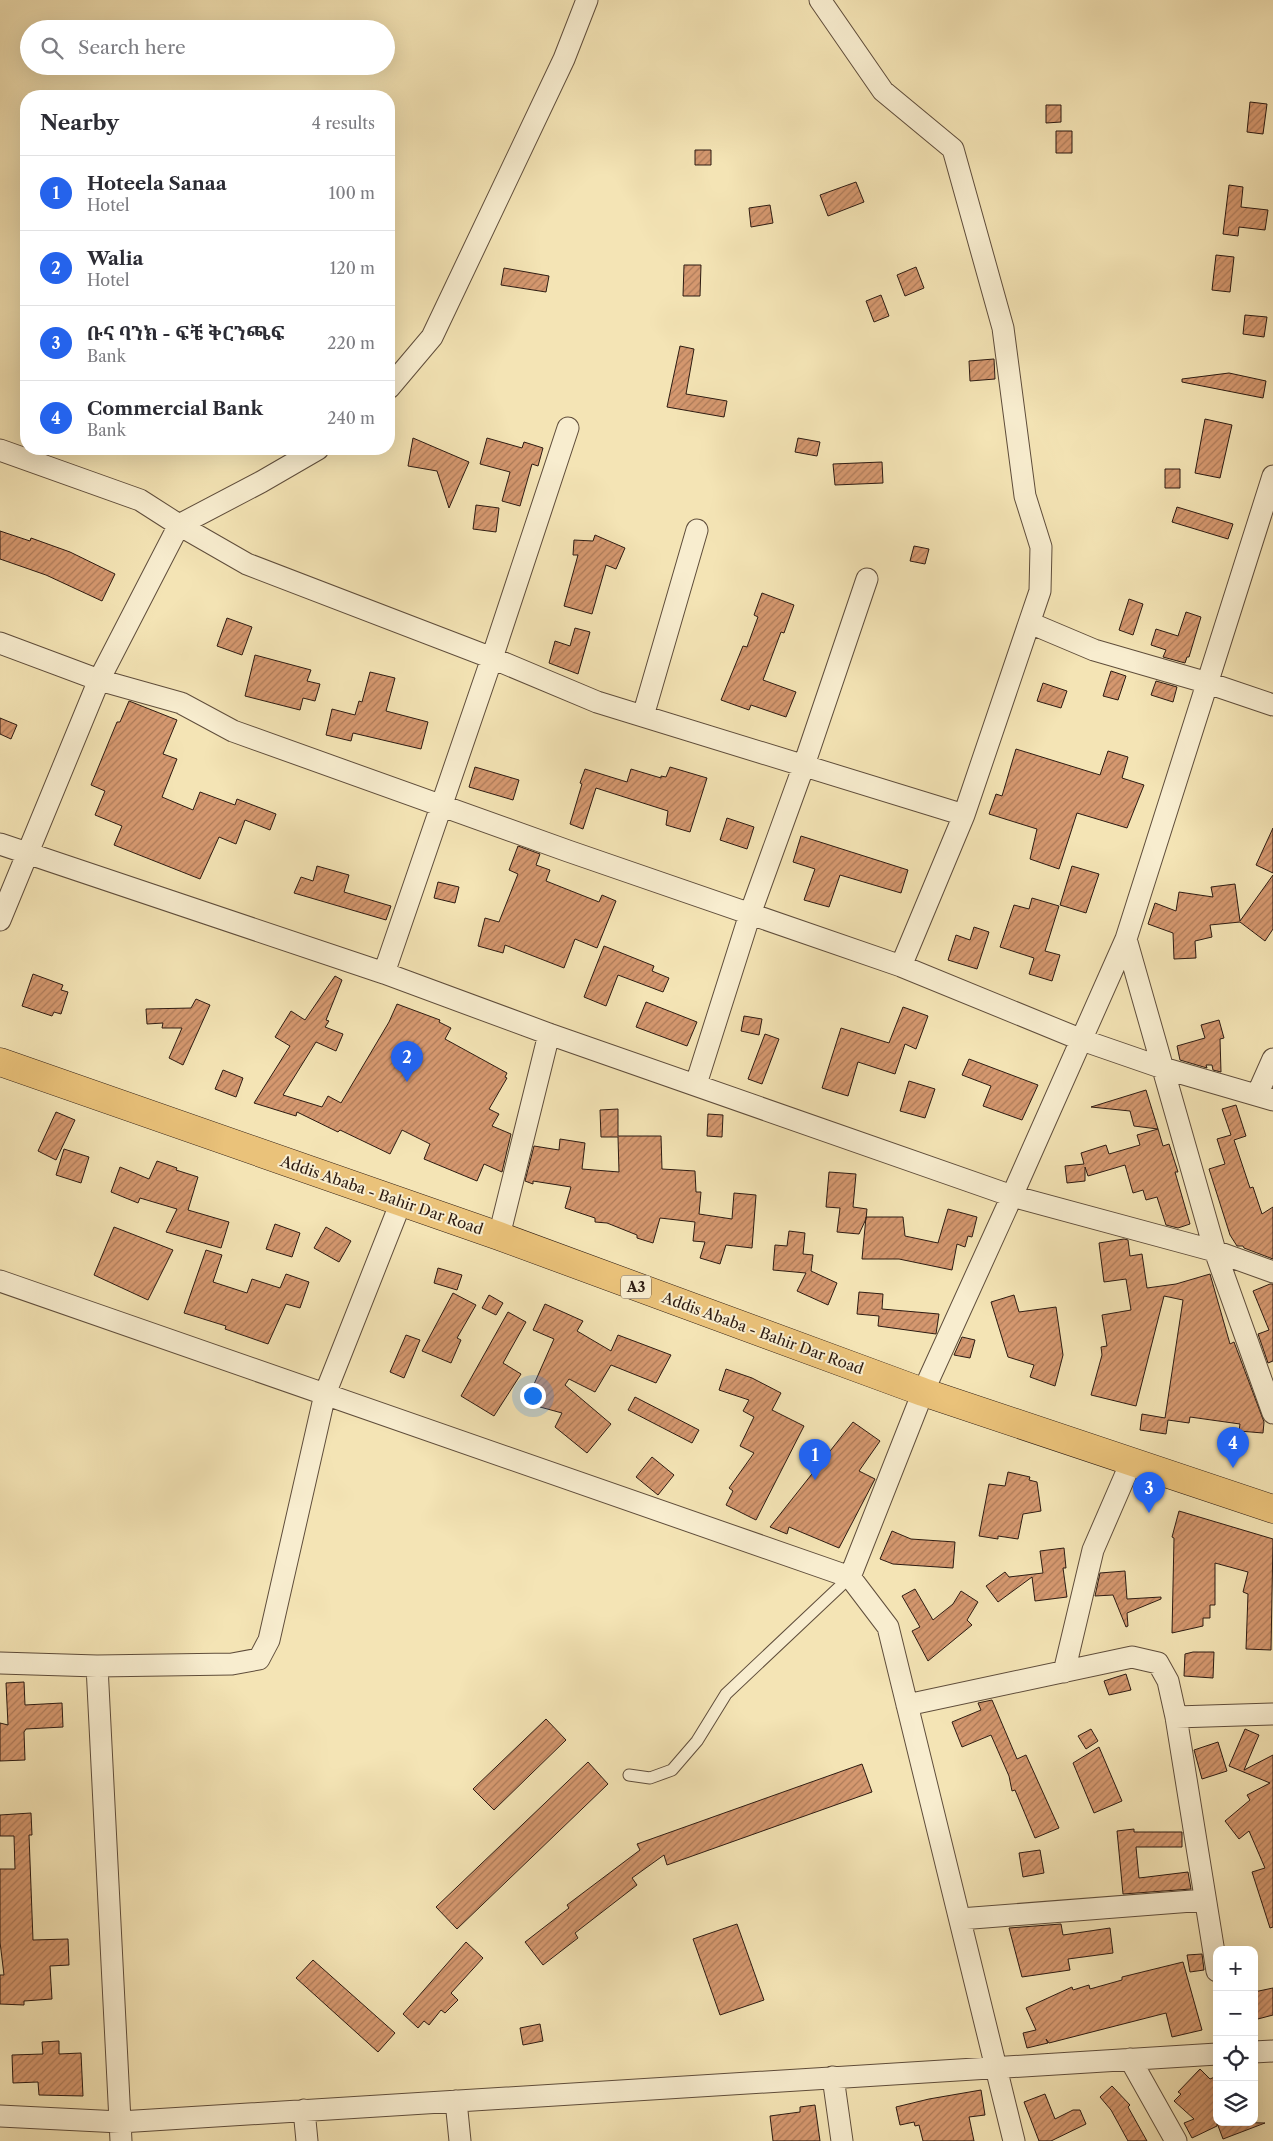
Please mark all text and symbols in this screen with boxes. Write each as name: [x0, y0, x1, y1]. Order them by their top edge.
search box: [20, 20, 395, 75]
icon: search: [38, 34, 66, 62]
text: Search here: [78, 36, 186, 59]
text: Nearby: [40, 110, 119, 135]
text: 4 results: [312, 113, 375, 133]
text: Hoteela Sanaa: [87, 172, 227, 195]
text: 1: [52, 183, 60, 203]
text: 100 m: [329, 183, 375, 203]
text: Hotel: [87, 195, 130, 215]
text: Walia: [87, 247, 144, 270]
text: 2: [51, 258, 61, 278]
text: 120 m: [330, 258, 375, 278]
text: Hotel: [87, 270, 130, 290]
text: ቡና ባንክ - ፍቼ ቅርንጫፍ: [87, 322, 285, 345]
text: 3: [51, 333, 61, 353]
text: 220 m: [327, 333, 375, 353]
text: Bank: [87, 346, 126, 366]
text: Commercial Bank: [87, 397, 263, 420]
text: 4: [51, 408, 61, 428]
text: 240 m: [327, 408, 375, 428]
text: Bank: [87, 420, 126, 440]
pin: 2: [391, 1041, 423, 1082]
street label: Addis Ababa - Bahir Dar Road: [277, 1151, 486, 1239]
road number: A3: [621, 1275, 651, 1298]
street label: Addis Ababa - Bahir Dar Road: [659, 1287, 866, 1378]
your location: [520, 1383, 546, 1409]
pin: 4: [1217, 1427, 1249, 1468]
pin: 1: [799, 1439, 831, 1480]
pin: 3: [1133, 1472, 1165, 1513]
map controls: [1213, 1946, 1258, 2126]
button: +: [1213, 1946, 1258, 1991]
button: −: [1213, 1991, 1258, 2036]
button: locate: [1213, 2036, 1258, 2081]
button: layers: [1213, 2081, 1258, 2126]

